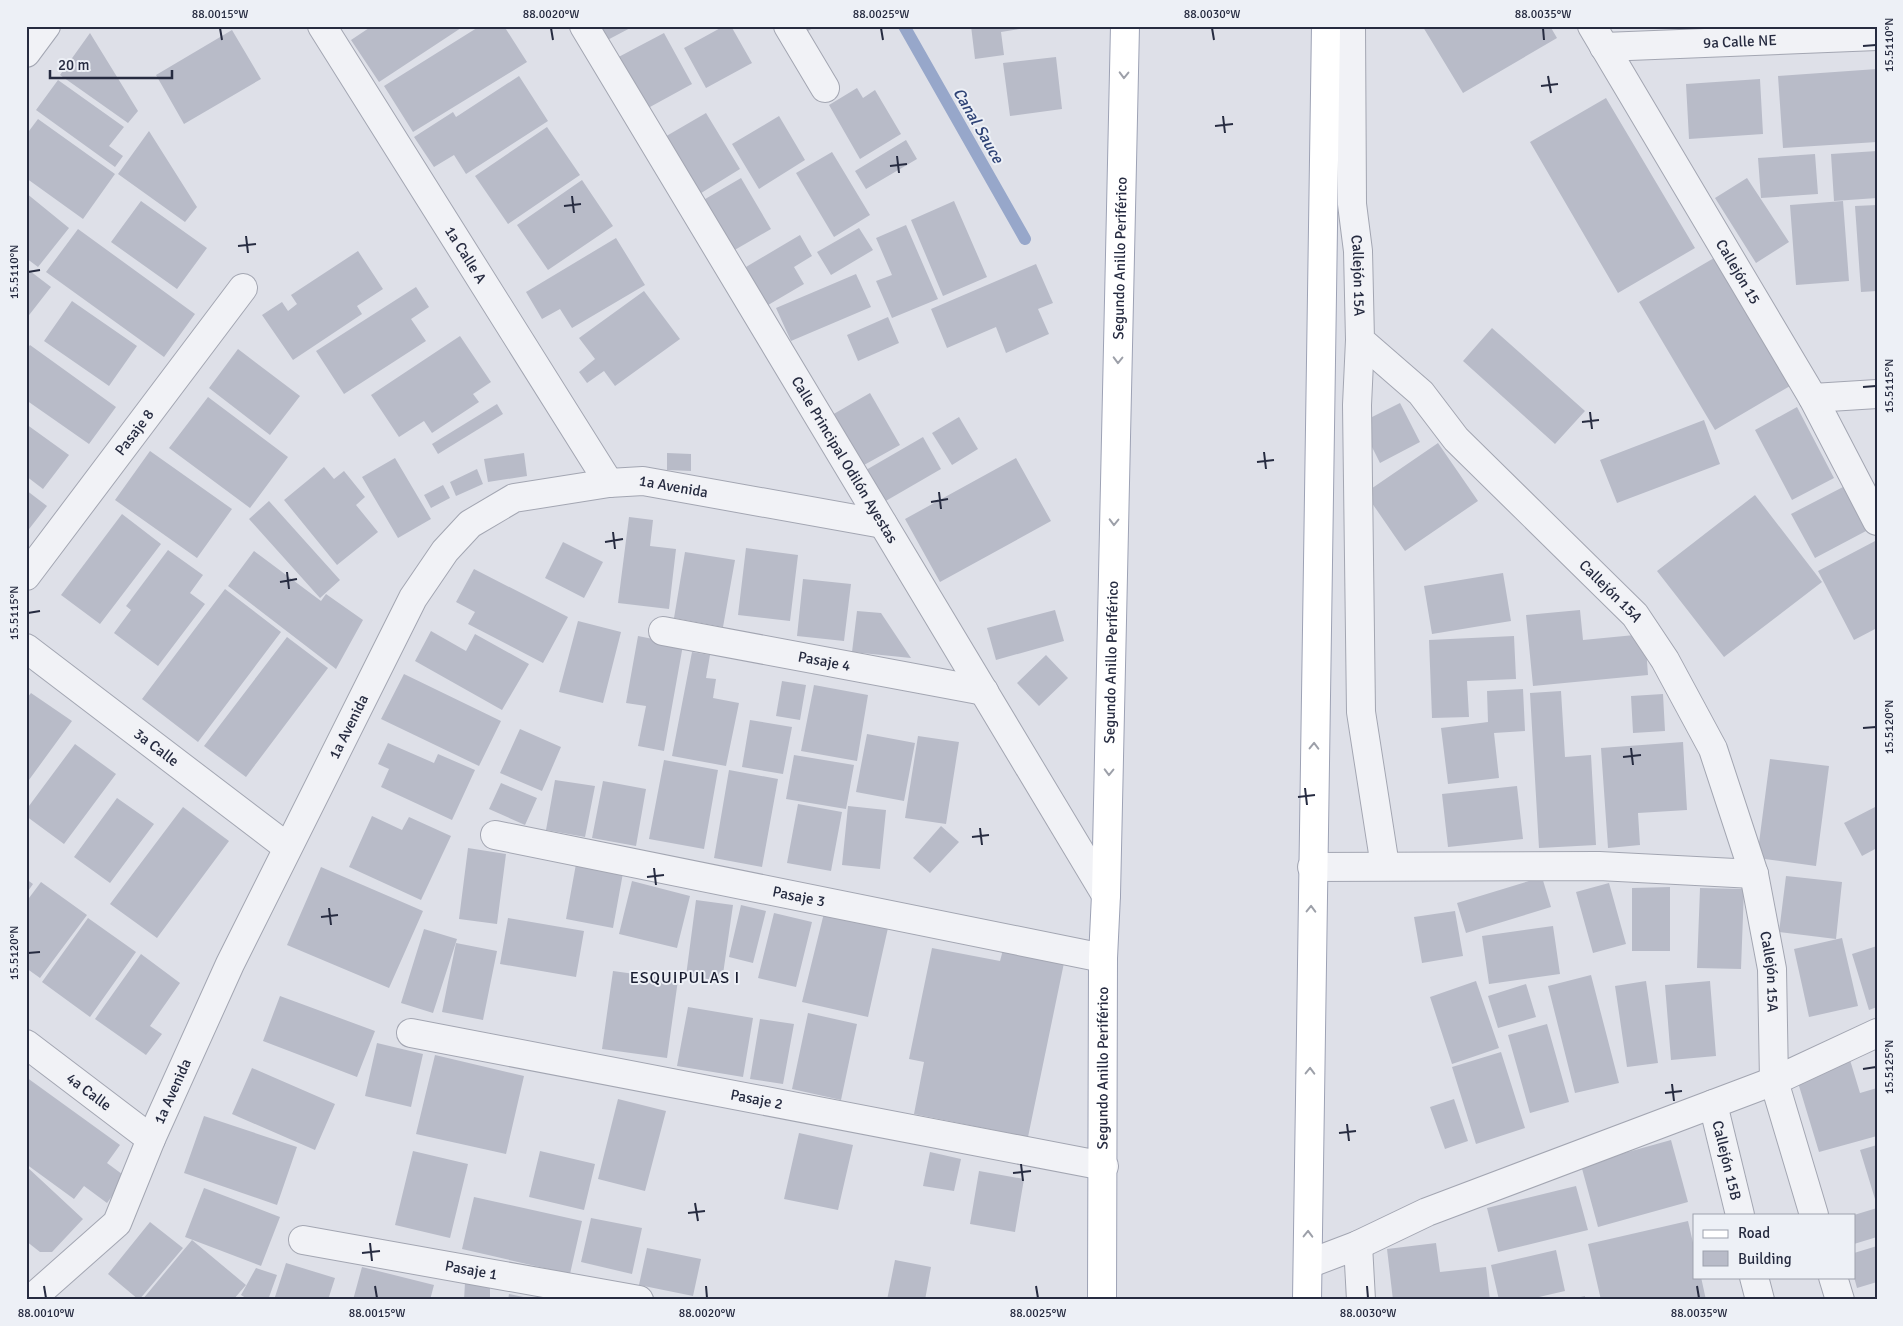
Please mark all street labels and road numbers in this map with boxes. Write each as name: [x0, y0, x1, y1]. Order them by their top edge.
street label: 9a Calle NE: [1703, 31, 1777, 52]
street label: Segundo Anillo Periférico: [1109, 176, 1131, 340]
street label: 1a Calle A: [441, 223, 490, 287]
street label: Callejón 15A: [1347, 234, 1368, 317]
street label: Callejón 15: [1712, 236, 1764, 308]
street label: Calle Principal Odilón Ayestas: [788, 373, 902, 547]
street label: Pasaje 8: [111, 406, 157, 459]
street label: 1a Avenida: [638, 471, 710, 501]
street label: Callejón 15A: [1575, 556, 1646, 626]
street label: Segundo Anillo Periférico: [1100, 580, 1122, 744]
street label: Pasaje 4: [796, 647, 852, 675]
street label: 1a Avenida: [325, 692, 372, 762]
street label: 3a Calle: [130, 725, 182, 770]
street label: Pasaje 3: [771, 882, 827, 911]
street label: Callejón 15A: [1756, 930, 1782, 1012]
street label: Segundo Anillo Periférico: [1093, 986, 1112, 1149]
street label: 1a Avenida: [150, 1056, 195, 1127]
street label: 4a Calle: [63, 1069, 115, 1115]
street label: Pasaje 2: [729, 1086, 784, 1113]
street label: Callejón 15B: [1708, 1119, 1745, 1202]
street label: Pasaje 1: [444, 1257, 499, 1284]

